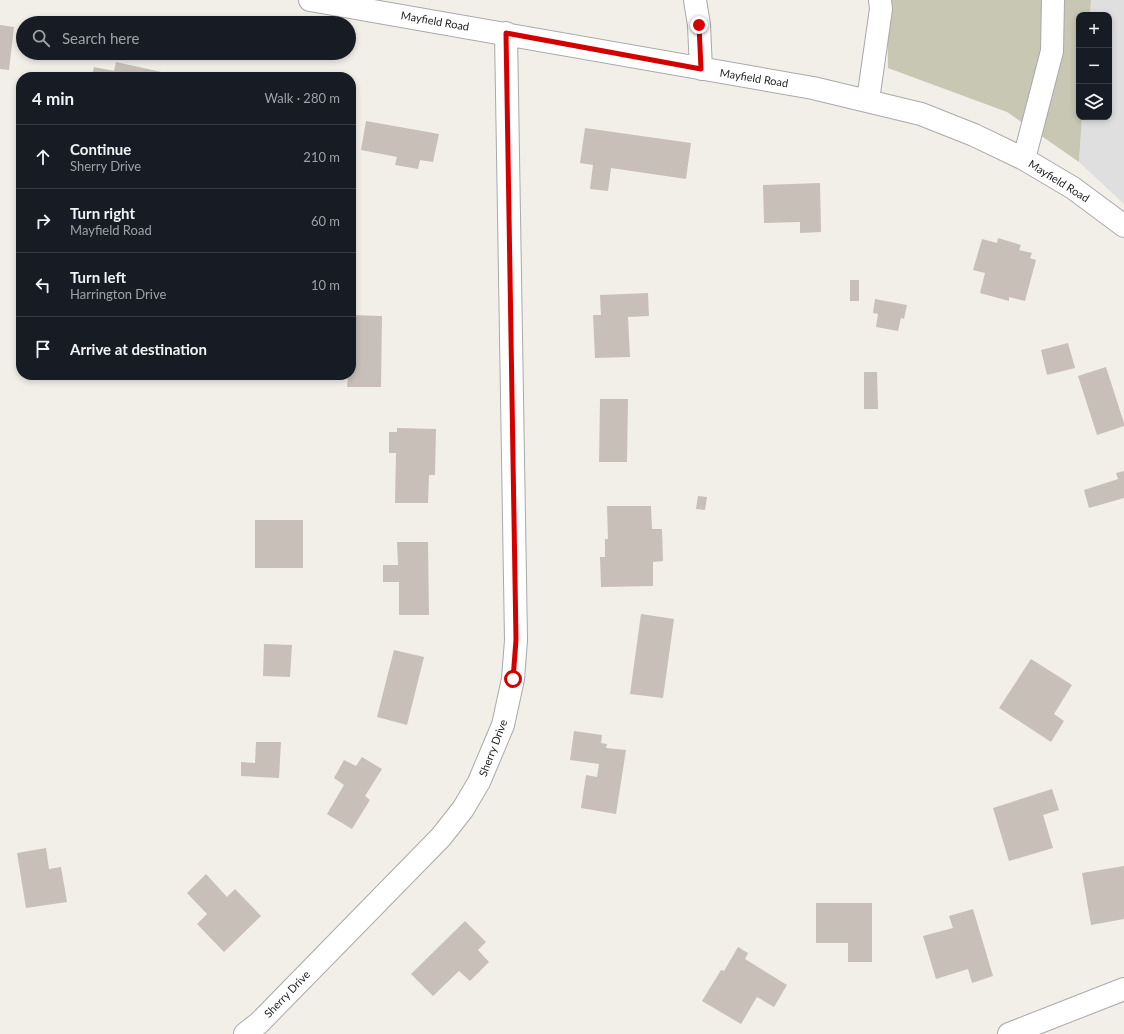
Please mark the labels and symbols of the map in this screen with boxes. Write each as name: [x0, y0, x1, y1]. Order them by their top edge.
street label: Mayfield Road: [400, 8, 470, 33]
route end: [690, 16, 708, 34]
street label: Mayfield Road: [719, 66, 789, 89]
street label: Mayfield Road: [1027, 157, 1092, 204]
route start: [504, 670, 522, 688]
street label: Sherry Drive: [476, 717, 509, 778]
street label: Sherry Drive: [261, 967, 312, 1020]

